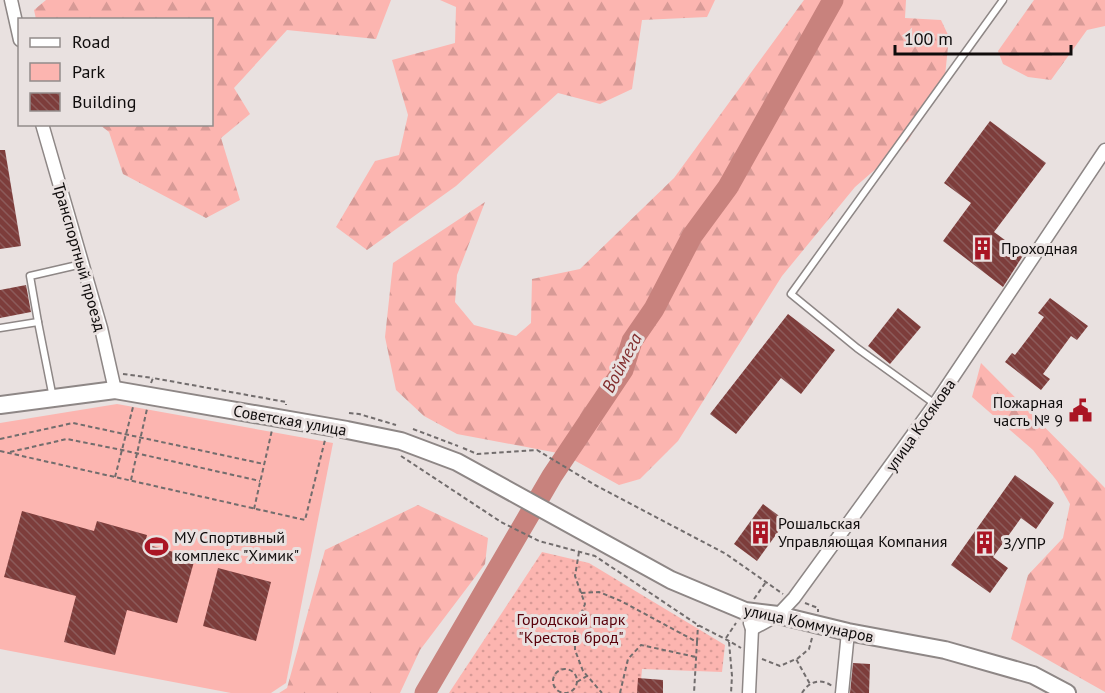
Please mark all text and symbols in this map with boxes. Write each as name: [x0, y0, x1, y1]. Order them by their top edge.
legend: [18, 18, 213, 126]
scale bar: [895, 18, 1070, 56]
text: 100 m: [904, 27, 953, 50]
text: Road: [72, 30, 110, 53]
text: Park: [72, 60, 105, 83]
text: Building: [72, 90, 136, 113]
street label: Транспортный проезд: [49, 181, 111, 334]
building icon: Проходная: [970, 235, 996, 261]
place label: Проходная: [1001, 238, 1078, 258]
water label: Воймега: [596, 329, 647, 396]
street label: улица Косякова: [881, 375, 959, 475]
place label: Пожарная часть № 9: [993, 392, 1063, 430]
public building icon: Пожарная часть № 9: [1068, 398, 1094, 424]
street label: Советская улица: [232, 400, 348, 440]
place label: Рошальская Управляющая Компания: [778, 513, 947, 551]
building icon: Рошальская Управляющая Компания: [747, 519, 773, 545]
place label: МУ Спортивный комплекс "Химик": [174, 527, 299, 565]
building icon: З/УПР: [972, 530, 998, 556]
sports icon: МУ Спортивный комплекс "Химик": [143, 533, 169, 559]
place label: З/УПР: [1003, 533, 1046, 553]
street label: улица Коммунаров: [742, 599, 876, 647]
park label: Городской парк "Крестов брод": [517, 609, 626, 647]

